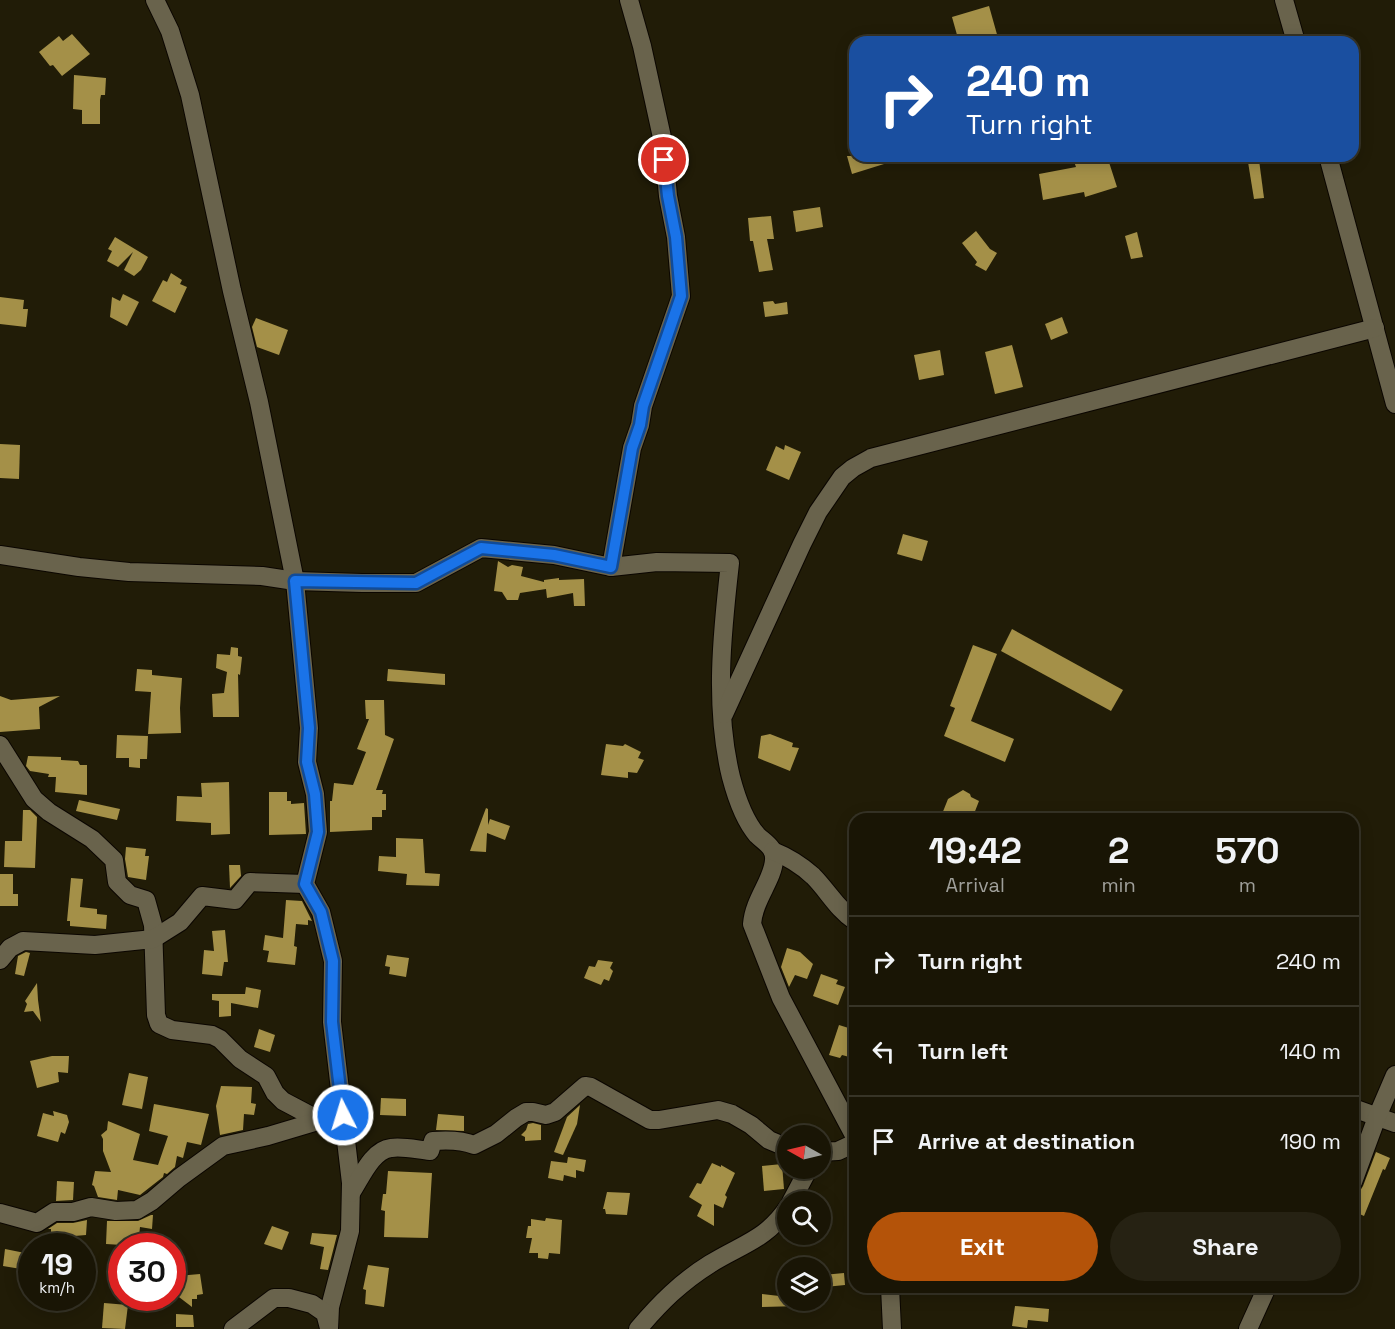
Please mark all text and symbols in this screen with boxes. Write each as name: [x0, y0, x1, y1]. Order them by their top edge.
text: 240 m: [966, 55, 1091, 108]
icon: right: [867, 60, 945, 138]
text: Turn right: [966, 107, 1093, 142]
pin: [638, 134, 689, 185]
icon: arrive: [647, 143, 680, 176]
text: 19:42: [928, 828, 1022, 874]
text: 2: [1108, 828, 1129, 874]
text: 570: [1215, 828, 1280, 874]
text: Arrival: [945, 872, 1005, 898]
text: min: [1101, 872, 1136, 898]
text: m: [1239, 872, 1256, 898]
icon: right: [867, 945, 900, 978]
text: Turn right: [918, 947, 1023, 975]
text: 240 m: [1276, 947, 1341, 975]
icon: left: [867, 1035, 900, 1068]
text: Turn left: [918, 1037, 1008, 1065]
text: 140 m: [1279, 1037, 1341, 1065]
position arrow: [311, 1083, 375, 1147]
north arrow: [777, 1125, 831, 1179]
map controls: [777, 1125, 831, 1311]
icon: arrive: [867, 1125, 900, 1158]
text: Arrive at destination: [918, 1127, 1135, 1155]
text: 190 m: [1280, 1127, 1341, 1155]
button: search: [777, 1191, 831, 1245]
button: Exit: [867, 1212, 1098, 1281]
button: Share: [1110, 1212, 1341, 1281]
speed limit sign: 30: [108, 1233, 186, 1311]
text: 19: [41, 1245, 73, 1284]
button: layers: [777, 1257, 831, 1311]
text: km/h: [39, 1278, 75, 1297]

